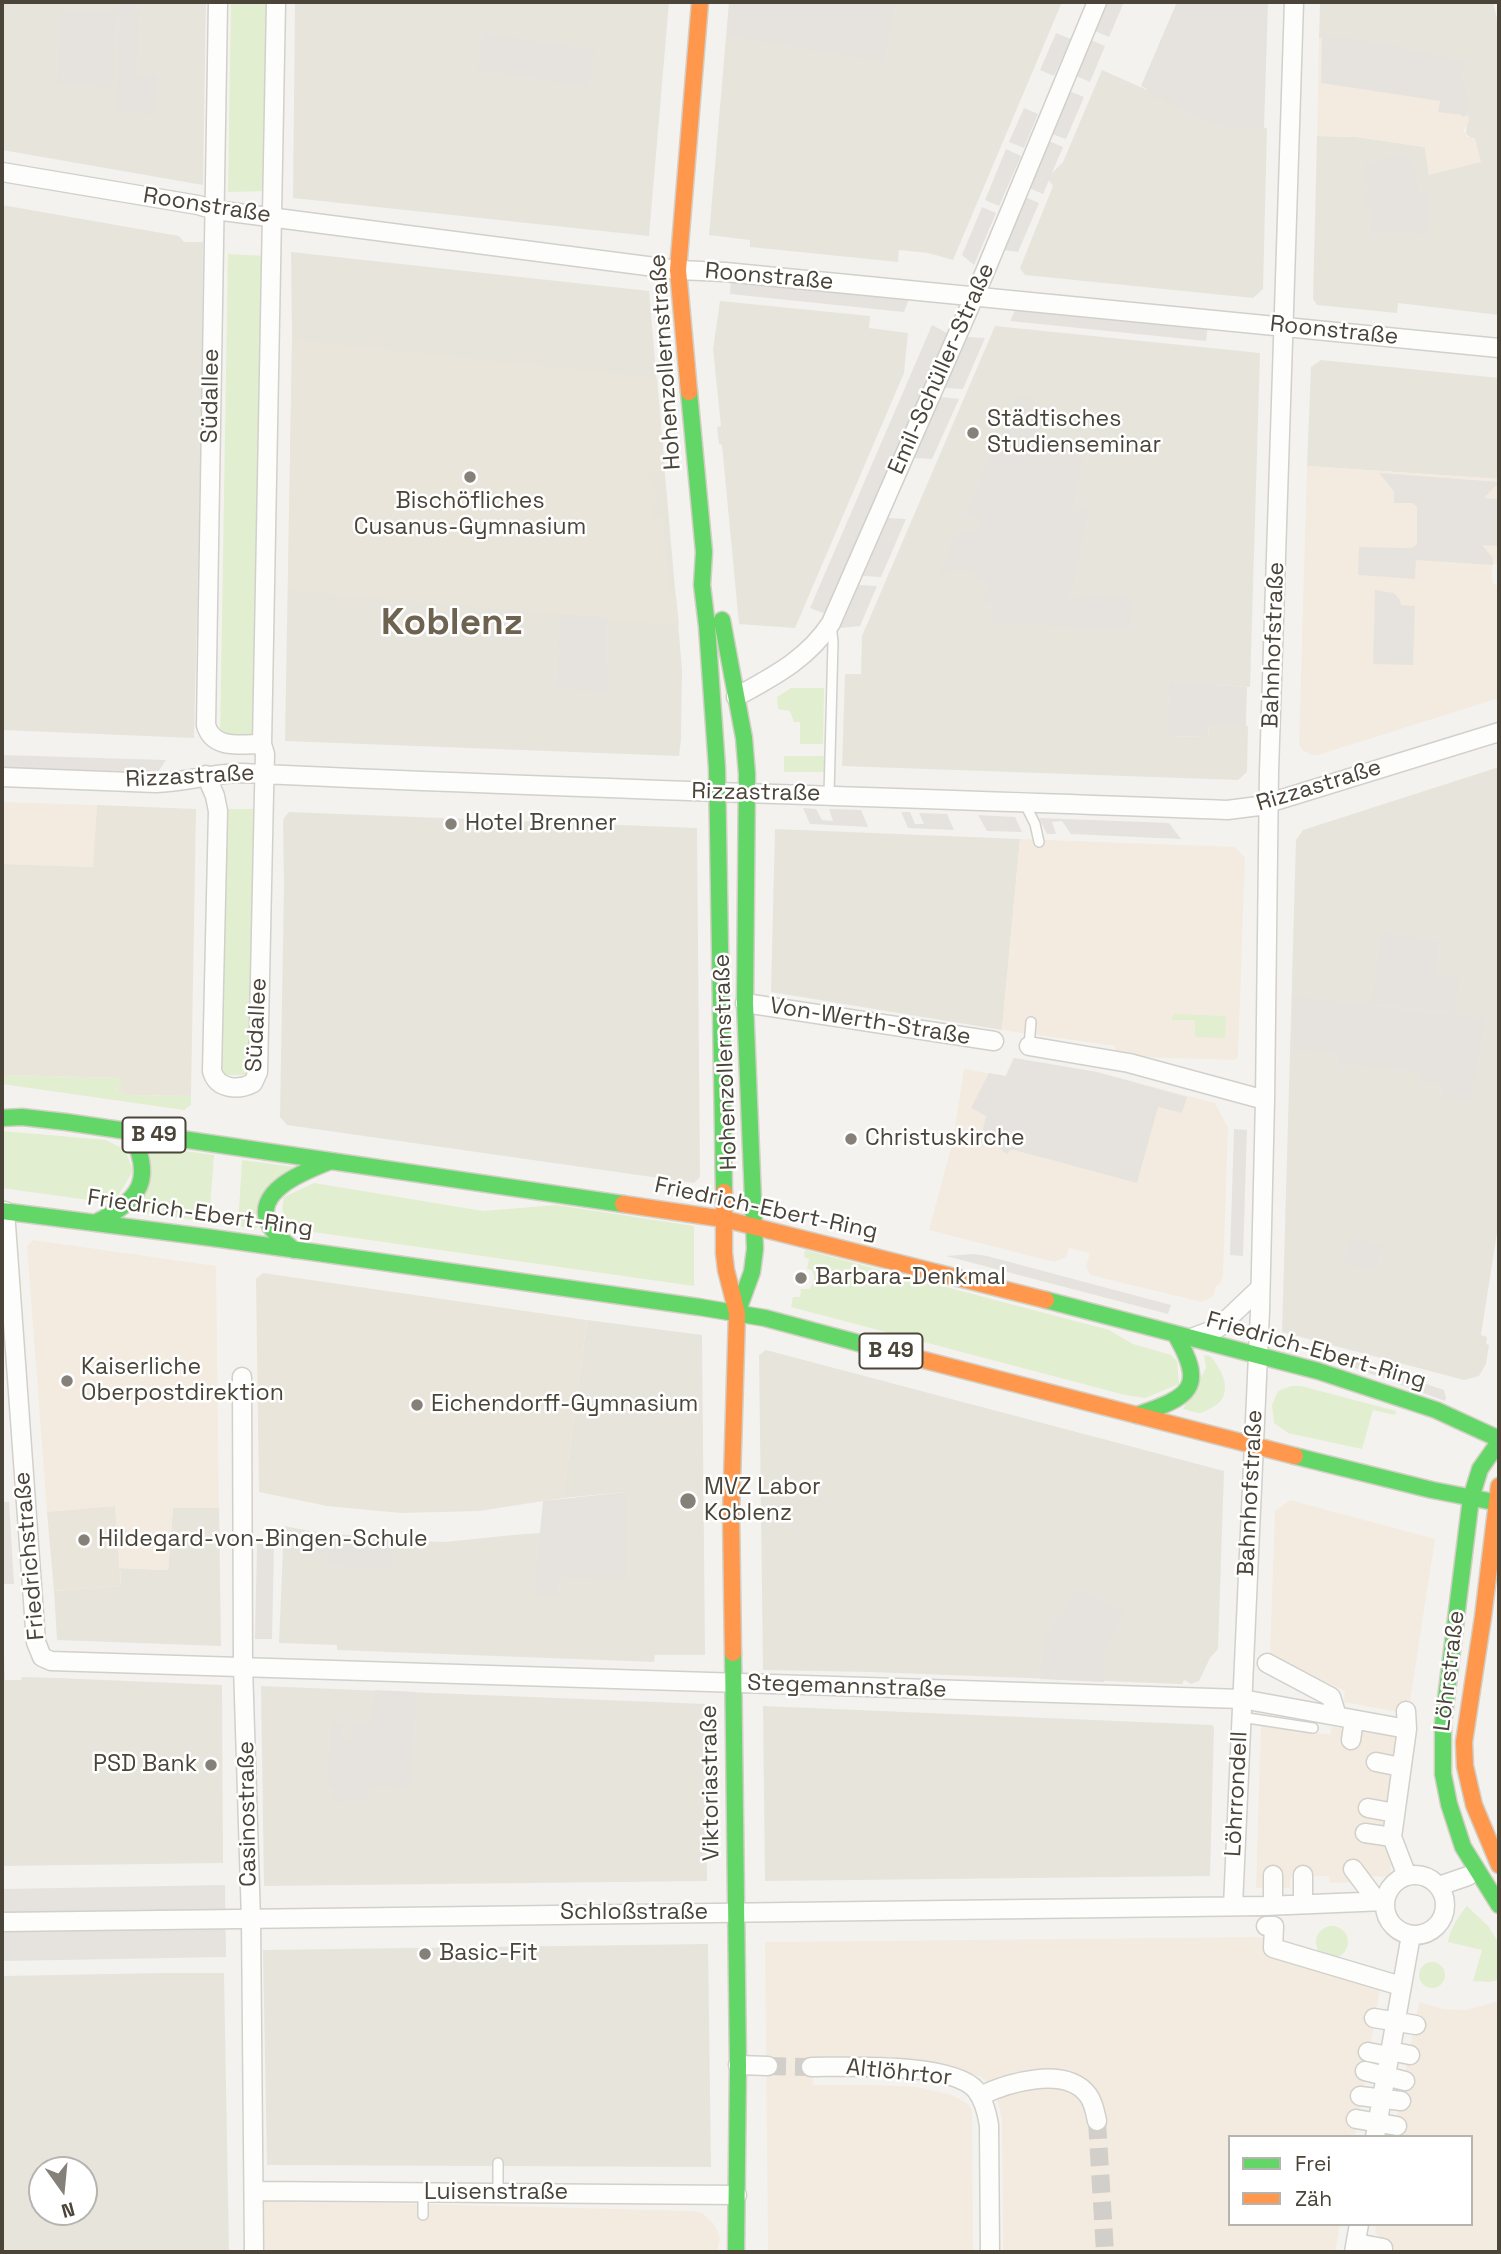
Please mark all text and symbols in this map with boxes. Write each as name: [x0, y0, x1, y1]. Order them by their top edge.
street label: Roonstraße: [141, 182, 273, 230]
street label: Hohenzollernstraße: [645, 253, 687, 471]
street label: Roonstraße: [704, 258, 834, 296]
street label: Emil-Schüller-Straße: [883, 259, 1001, 479]
street label: Roonstraße: [1268, 311, 1400, 351]
street label: Südallee: [196, 348, 226, 444]
place label: Städtisches Studienseminar: [987, 406, 1161, 460]
marker: Städtisches Studienseminar: [965, 425, 981, 441]
marker: Bischöfliches Cusanus-Gymnasium: [462, 469, 478, 485]
place label: Bischöfliches Cusanus-Gymnasium: [354, 488, 586, 542]
street label: Bahnhofstraße: [1257, 561, 1291, 729]
district label: Koblenz: [381, 602, 523, 646]
street label: Rizzastraße: [1253, 754, 1385, 818]
street label: Rizzastraße: [125, 760, 255, 794]
street label: Rizzastraße: [691, 778, 821, 808]
place label: Hotel Brenner: [465, 810, 617, 838]
marker: Hotel Brenner: [443, 816, 459, 832]
street label: Hohenzollernstraße: [708, 953, 744, 1171]
street label: Südallee: [241, 977, 273, 1073]
street label: Von-Werth-Straße: [767, 992, 973, 1052]
road number: B 49: [122, 1118, 186, 1152]
place label: Christuskirche: [865, 1125, 1025, 1153]
marker: Christuskirche: [843, 1131, 859, 1147]
street label: Friedrich-Ebert-Ring: [652, 1172, 880, 1246]
street label: Friedrich-Ebert-Ring: [85, 1185, 315, 1243]
place label: Barbara-Denkmal: [815, 1264, 1006, 1292]
marker: Barbara-Denkmal: [793, 1270, 809, 1286]
street label: Friedrich-Ebert-Ring: [1203, 1306, 1429, 1396]
road number: B 49: [860, 1334, 922, 1368]
place label: Kaiserliche Oberpostdirektion: [81, 1354, 284, 1408]
marker: Kaiserliche Oberpostdirektion: [59, 1373, 75, 1389]
place label: Eichendorff-Gymnasium: [431, 1391, 698, 1419]
marker: Eichendorff-Gymnasium: [409, 1397, 425, 1413]
street label: Bahnhofstraße: [1233, 1409, 1269, 1577]
street label: Friedrichstraße: [9, 1470, 51, 1642]
place label: MVZ Labor Koblenz: [704, 1474, 821, 1528]
marker: MVZ Labor Koblenz: [678, 1491, 698, 1511]
place label: Hildegard-von-Bingen-Schule: [98, 1526, 428, 1554]
marker: Hildegard-von-Bingen-Schule: [76, 1532, 92, 1548]
street label: Löhrstraße: [1429, 1609, 1471, 1733]
street label: Stegemannstraße: [747, 1670, 947, 1704]
street label: Viktoriastraße: [696, 1705, 726, 1861]
street label: Löhrrondell: [1220, 1730, 1254, 1858]
street label: Casinostraße: [233, 1741, 263, 1887]
place label: PSD Bank: [93, 1751, 197, 1779]
marker: PSD Bank: [203, 1757, 219, 1773]
street label: Schloßstraße: [560, 1899, 708, 1927]
place label: Basic-Fit: [439, 1940, 538, 1968]
marker: Basic-Fit: [417, 1946, 433, 1962]
street label: Altlöhrtor: [845, 2054, 953, 2092]
legend: [1228, 2135, 1473, 2226]
text: Frei: [1295, 2150, 1331, 2177]
north arrow: [28, 2156, 98, 2226]
street label: Luisenstraße: [424, 2179, 568, 2207]
text: Zäh: [1295, 2185, 1332, 2212]
text: N: [59, 2196, 77, 2224]

